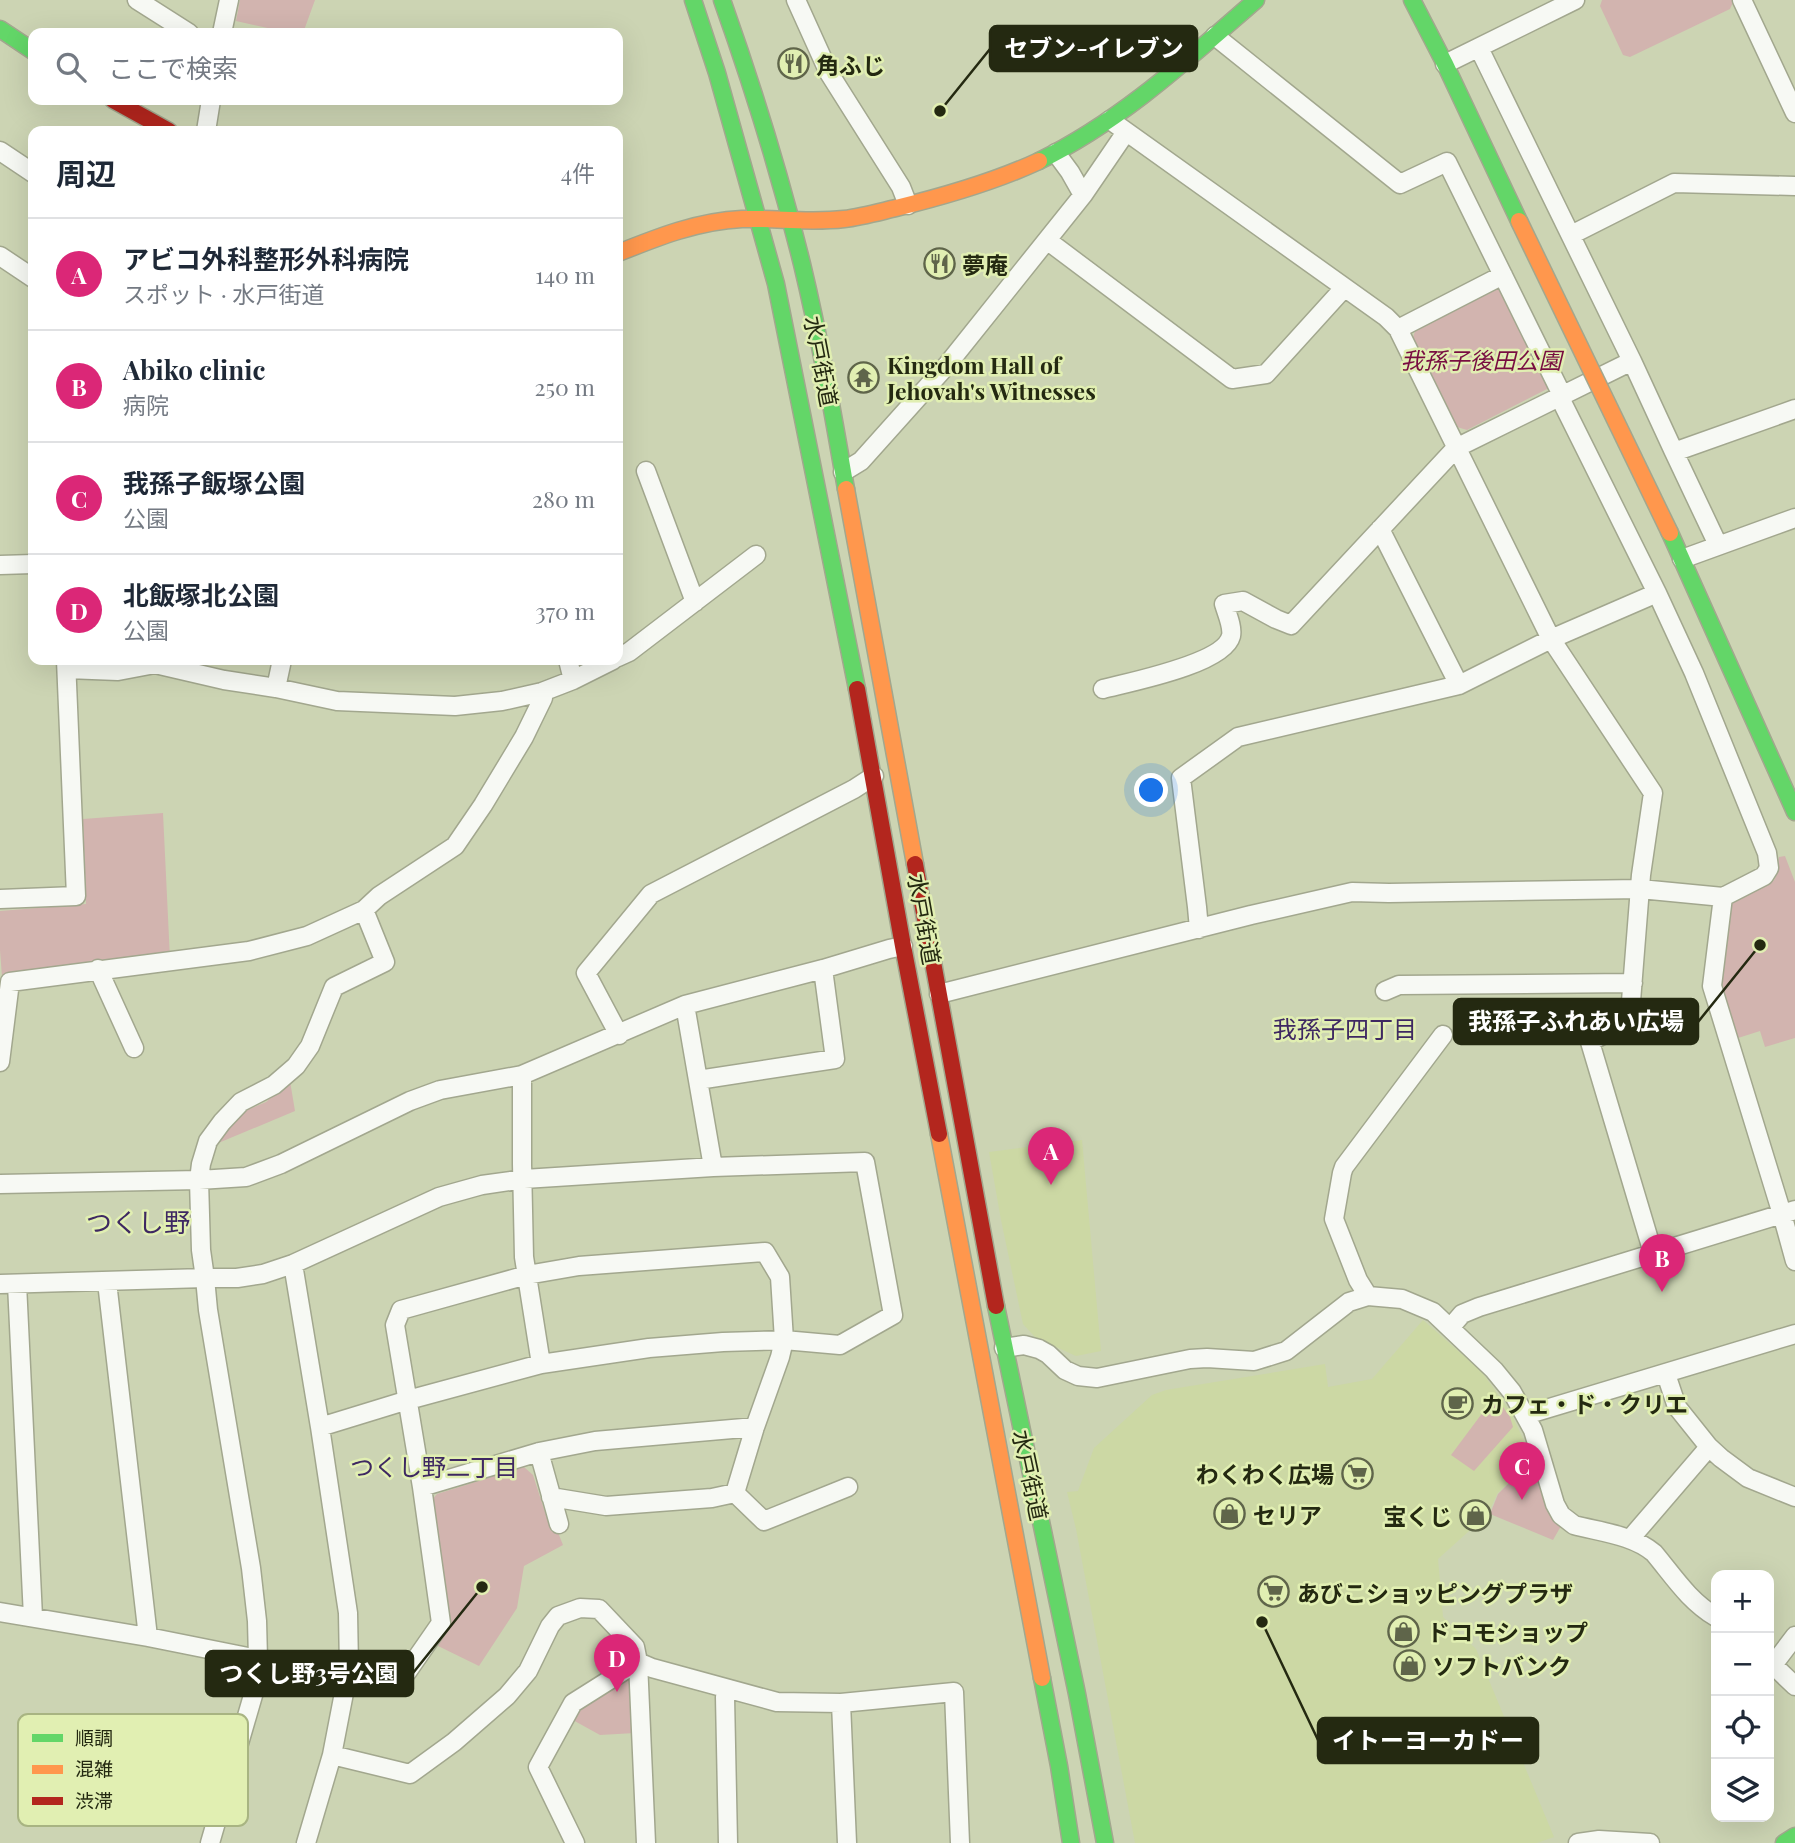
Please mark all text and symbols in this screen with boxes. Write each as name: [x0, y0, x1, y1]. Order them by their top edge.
callout: セブン-イレブン: [990, 26, 1197, 71]
search box: [28, 28, 623, 105]
text: セブン-イレブン: [1004, 31, 1184, 63]
restaurant icon: 角ふじ: [776, 47, 810, 81]
icon: search: [52, 48, 90, 86]
place label: 角ふじ: [816, 49, 885, 80]
text: ここで検索: [108, 50, 238, 85]
text: 周辺: [56, 153, 116, 193]
text: 4件: [561, 157, 595, 188]
text: アビコ外科整形外科病院: [123, 241, 409, 276]
restaurant icon: 夢庵: [922, 247, 956, 281]
place label: 夢庵: [962, 249, 1008, 280]
text: A: [71, 259, 87, 290]
text: 140 m: [535, 259, 595, 290]
text: スポット · 水戸街道: [123, 278, 325, 309]
street label: 水戸街道: [798, 313, 846, 409]
park label: 我孫子後田公園: [1401, 344, 1565, 375]
place label: Kingdom Hall of Jehovah's Witnesses: [886, 349, 1096, 406]
text: Abiko clinic: [123, 352, 265, 387]
temple icon: Kingdom Hall of Jehovah's Witnesses: [847, 360, 881, 394]
text: B: [71, 371, 87, 402]
text: 250 m: [534, 371, 595, 402]
text: 病院: [123, 389, 169, 420]
text: 我孫子飯塚公園: [123, 465, 305, 500]
text: C: [71, 483, 87, 514]
text: 280 m: [532, 483, 595, 514]
text: 公園: [123, 502, 169, 533]
text: 北飯塚北公園: [123, 577, 279, 612]
text: D: [70, 595, 88, 626]
text: 370 m: [535, 595, 595, 626]
text: 公園: [123, 614, 169, 645]
your location: [1134, 773, 1168, 807]
street label: 水戸街道: [902, 871, 948, 967]
callout: 我孫子ふれあい広場: [1454, 999, 1698, 1044]
text: 我孫子ふれあい広場: [1468, 1004, 1684, 1036]
district label: 我孫子四丁目: [1273, 1012, 1417, 1044]
pin: A: [1028, 1127, 1074, 1185]
district label: つくし野: [86, 1204, 190, 1239]
pin: B: [1639, 1234, 1685, 1292]
cafe icon: カフェ・ド・クリエ: [1441, 1386, 1475, 1420]
place label: カフェ・ド・クリエ: [1481, 1388, 1688, 1419]
street label: 水戸街道: [1006, 1427, 1056, 1523]
pin: C: [1499, 1442, 1545, 1500]
district label: つくし野二丁目: [350, 1450, 518, 1482]
supermarket icon: わくわく広場: [1340, 1456, 1374, 1490]
place label: わくわく広場: [1196, 1458, 1334, 1489]
shop icon: セリア: [1213, 1497, 1247, 1531]
shop icon: 宝くじ: [1458, 1498, 1492, 1532]
place label: セリア: [1253, 1499, 1322, 1530]
place label: 宝くじ: [1383, 1500, 1452, 1531]
map controls: [1711, 1570, 1774, 1822]
button: +: [1711, 1570, 1774, 1633]
supermarket icon: あびこショッピングプラザ: [1257, 1575, 1291, 1609]
place label: あびこショッピングプラザ: [1297, 1577, 1573, 1608]
shop icon: ドコモショップ: [1387, 1614, 1421, 1648]
place label: ドコモショップ: [1427, 1616, 1588, 1647]
button: −: [1711, 1633, 1774, 1696]
pin: D: [594, 1634, 640, 1692]
shop icon: ソフトバンク: [1392, 1648, 1426, 1682]
place label: ソフトバンク: [1432, 1650, 1571, 1681]
callout: つくし野3号公園: [206, 1651, 413, 1696]
text: つくし野3号公園: [219, 1656, 399, 1688]
button: locate: [1711, 1696, 1774, 1759]
legend: [18, 1714, 248, 1826]
callout: イトーヨーカドー: [1318, 1718, 1538, 1763]
text: イトーヨーカドー: [1332, 1723, 1524, 1755]
text: 順調: [75, 1724, 113, 1750]
text: 混雑: [75, 1755, 113, 1781]
button: layers: [1711, 1759, 1774, 1822]
text: 渋滞: [75, 1787, 113, 1813]

